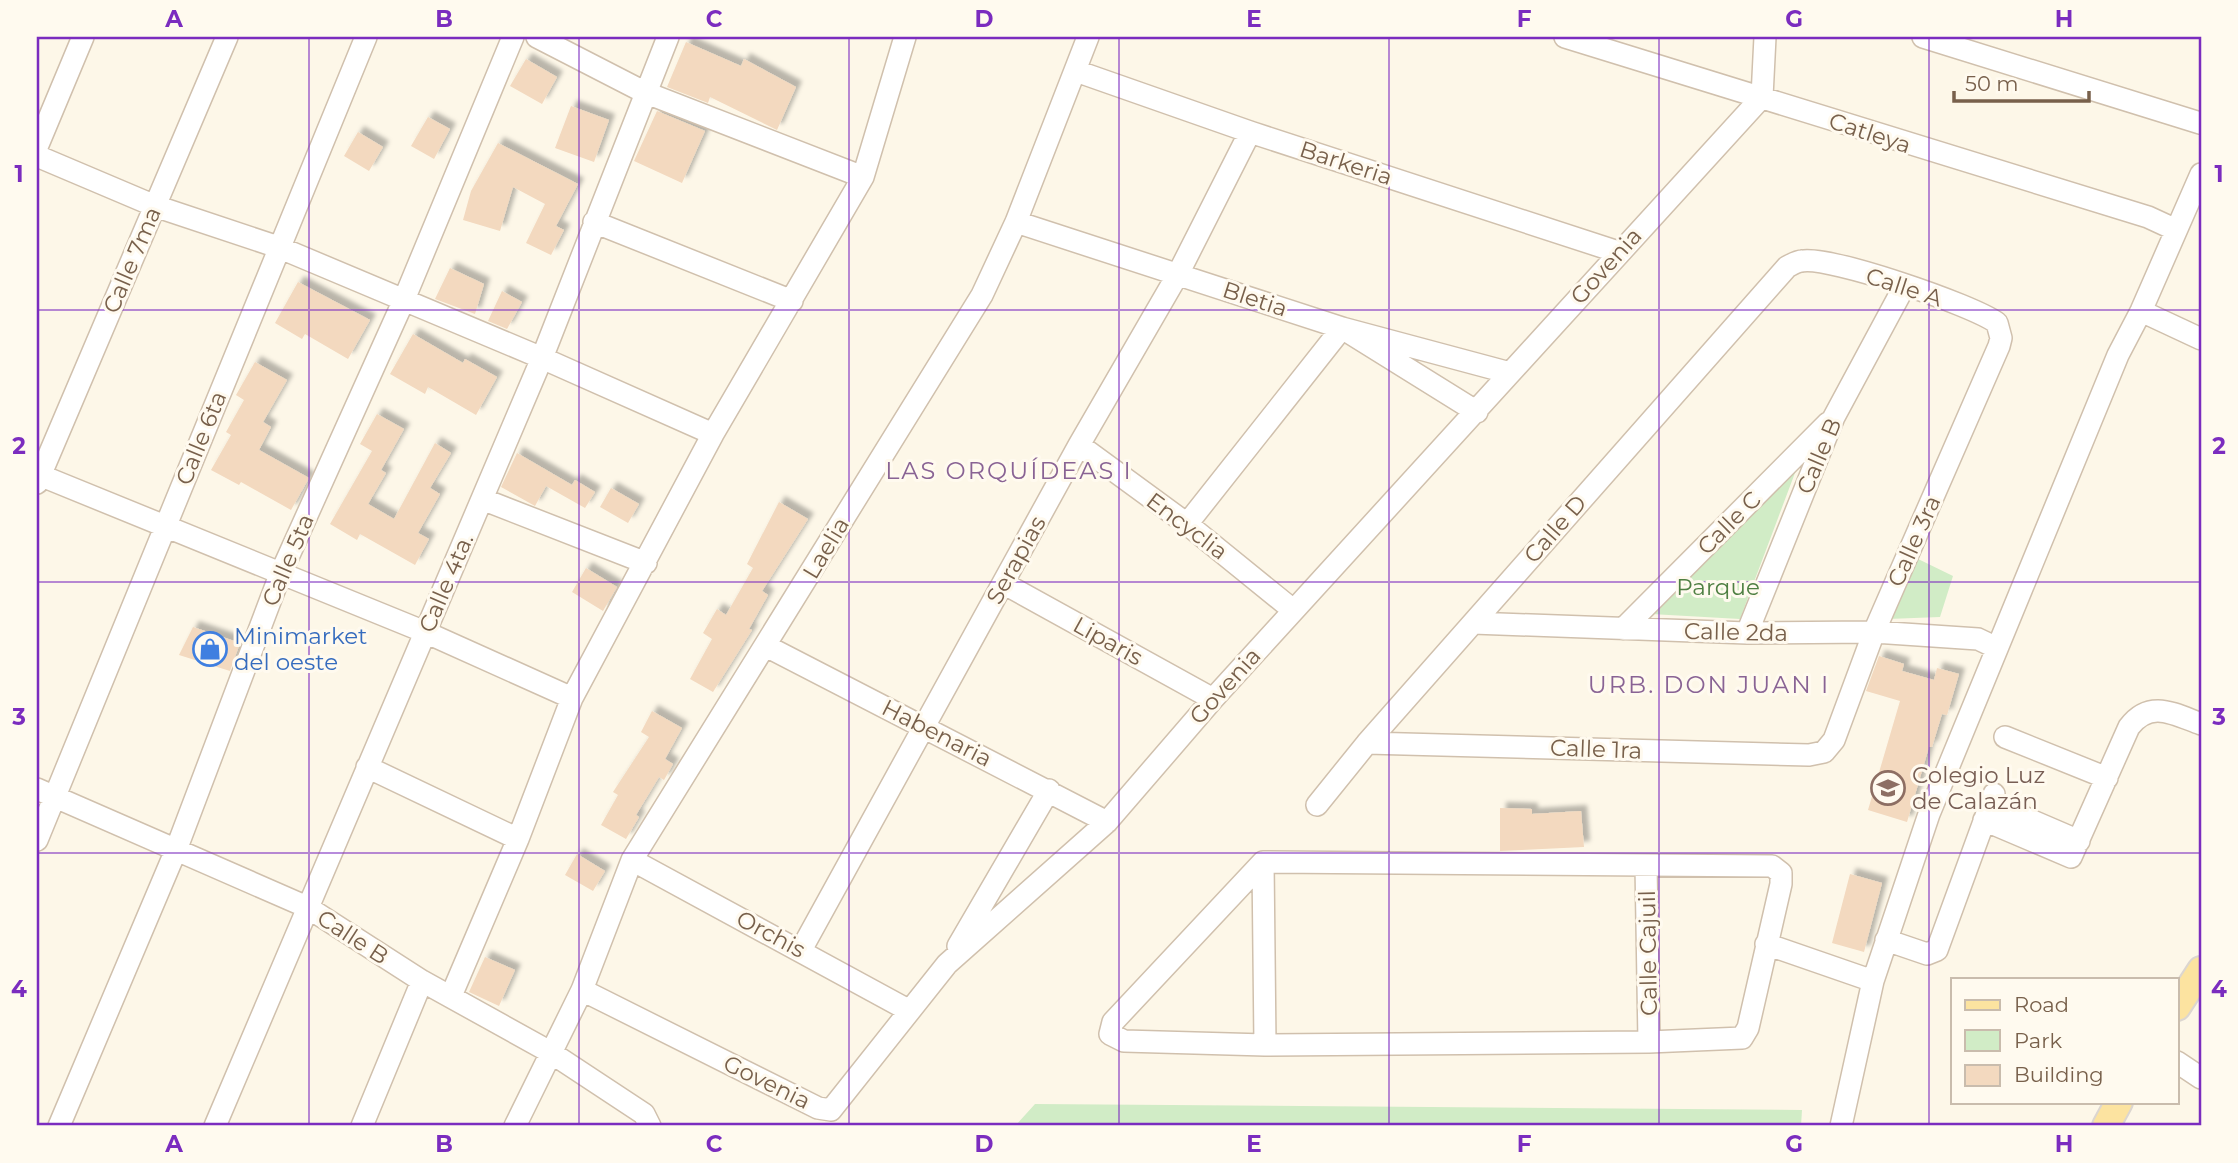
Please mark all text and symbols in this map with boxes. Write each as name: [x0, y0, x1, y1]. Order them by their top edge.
text: A: [164, 5, 183, 33]
text: B: [435, 5, 453, 33]
text: C: [706, 5, 723, 33]
text: D: [975, 5, 994, 33]
text: E: [1246, 5, 1262, 33]
text: F: [1517, 5, 1532, 33]
text: G: [1785, 5, 1803, 33]
text: H: [2055, 5, 2073, 33]
scale bar: [1954, 60, 2089, 104]
text: 50 m: [1965, 71, 2019, 96]
street label: Catleya: [1825, 107, 1915, 159]
street label: Barkeria: [1296, 135, 1396, 191]
text: 1: [14, 160, 24, 188]
text: 1: [2214, 160, 2224, 188]
street label: Calle 7ma: [97, 203, 167, 317]
street label: Govenia: [1564, 222, 1648, 310]
street label: Calle A: [1862, 262, 1946, 313]
street label: Bletia: [1219, 275, 1291, 323]
street label: Calle 6ta: [170, 387, 232, 489]
street label: Calle B: [1791, 414, 1847, 498]
text: 2: [12, 432, 26, 460]
text: 2: [2212, 432, 2226, 460]
district label: LAS ORQUÍDEAS I: [885, 456, 1133, 485]
street label: Calle C: [1691, 485, 1767, 561]
street label: Encyclia: [1141, 486, 1233, 566]
street label: Calle D: [1518, 489, 1592, 569]
street label: Calle 3ra: [1882, 491, 1946, 591]
street label: Calle 5ta: [256, 510, 320, 610]
street label: Serapias: [980, 511, 1052, 609]
street label: Laelia: [797, 512, 855, 584]
street label: Calle 4ta.: [413, 529, 479, 637]
park label: Parque: [1676, 573, 1760, 601]
street label: Liparis: [1068, 611, 1148, 671]
street label: Calle 2da: [1684, 617, 1788, 647]
place label: Minimarket del oeste: [234, 622, 367, 676]
shop icon: Minimarket del oeste: [191, 630, 229, 668]
street label: Govenia: [1183, 642, 1267, 730]
district label: URB. DON JUAN I: [1588, 670, 1830, 699]
street label: Habenaria: [877, 693, 997, 773]
text: 3: [11, 703, 26, 731]
text: 3: [2211, 703, 2226, 731]
street label: Calle 1ra: [1549, 733, 1643, 765]
place label: Colegio Luz de Calazán: [1912, 761, 2045, 815]
school or university icon: Colegio Luz de Calazán: [1869, 769, 1907, 807]
street label: Calle Cajuil: [1633, 890, 1663, 1016]
street label: Calle B: [312, 904, 394, 970]
street label: Orchis: [732, 904, 810, 964]
text: 4: [11, 975, 27, 1003]
text: 4: [2211, 975, 2227, 1003]
legend: [1951, 978, 2178, 1104]
text: Road: [2014, 992, 2069, 1017]
text: Park: [2014, 1028, 2062, 1053]
street label: Govenia: [719, 1049, 815, 1115]
text: Building: [2014, 1062, 2104, 1087]
text: A: [164, 1130, 183, 1158]
text: B: [435, 1130, 453, 1158]
text: C: [706, 1130, 723, 1158]
text: D: [975, 1130, 994, 1158]
text: E: [1246, 1130, 1262, 1158]
text: F: [1517, 1130, 1532, 1158]
text: G: [1785, 1130, 1803, 1158]
text: H: [2055, 1130, 2073, 1158]

